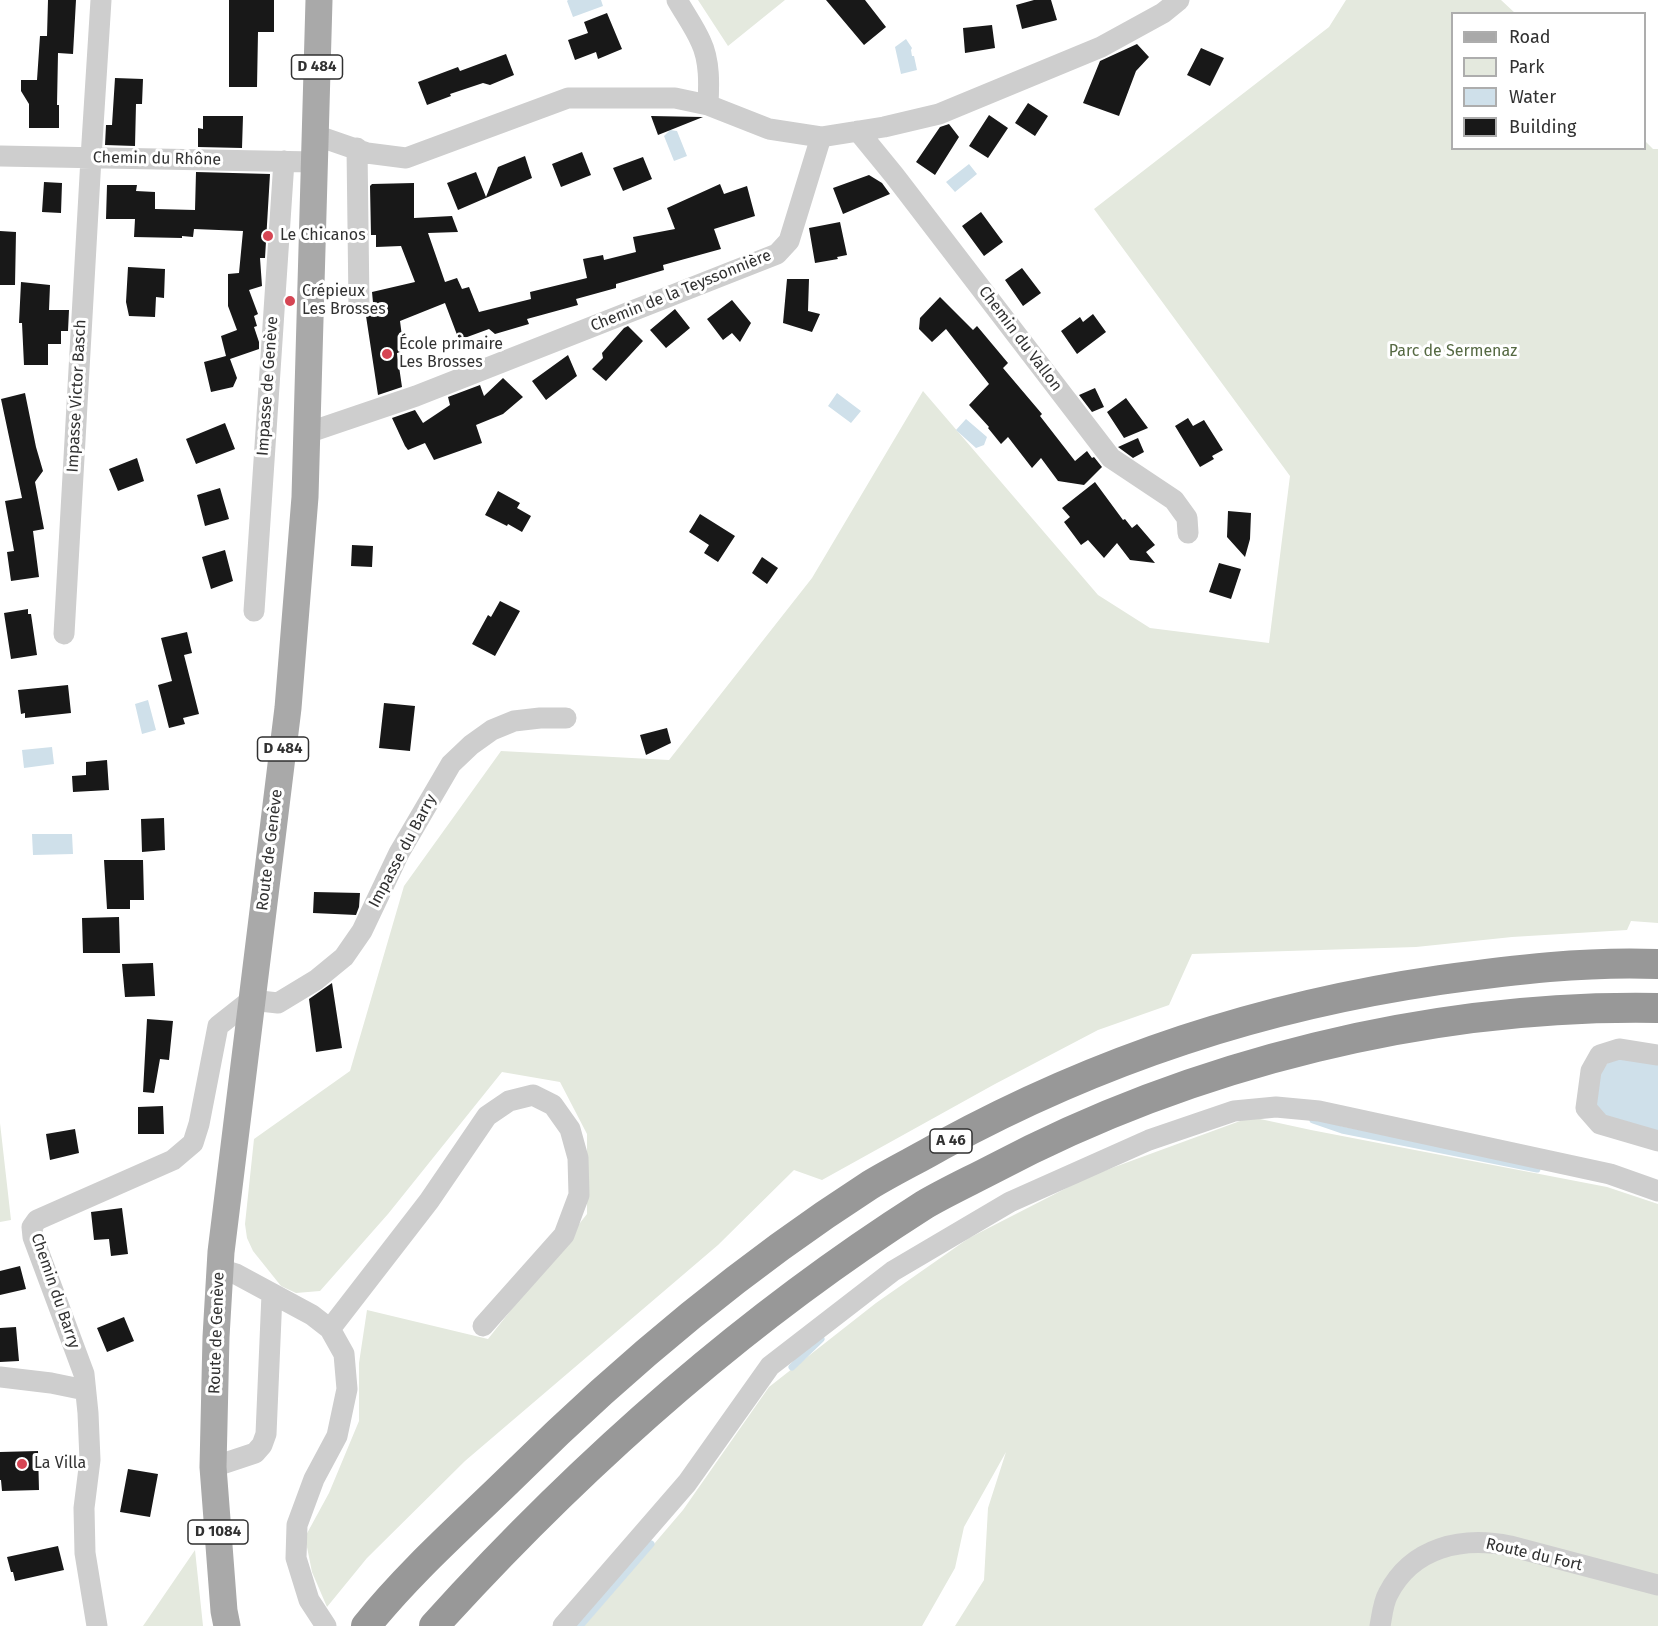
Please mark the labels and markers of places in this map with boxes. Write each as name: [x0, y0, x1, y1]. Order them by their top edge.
place label: Le Chicanos: [280, 226, 366, 246]
marker: Le Chicanos: [261, 229, 275, 243]
place label: Crépieux Les Brosses: [302, 282, 386, 320]
marker: Crépieux Les Brosses: [283, 294, 297, 308]
place label: École primaire Les Brosses: [399, 335, 503, 373]
marker: École primaire Les Brosses: [380, 347, 394, 361]
place label: La Villa: [34, 1454, 86, 1474]
marker: La Villa: [15, 1457, 29, 1471]

